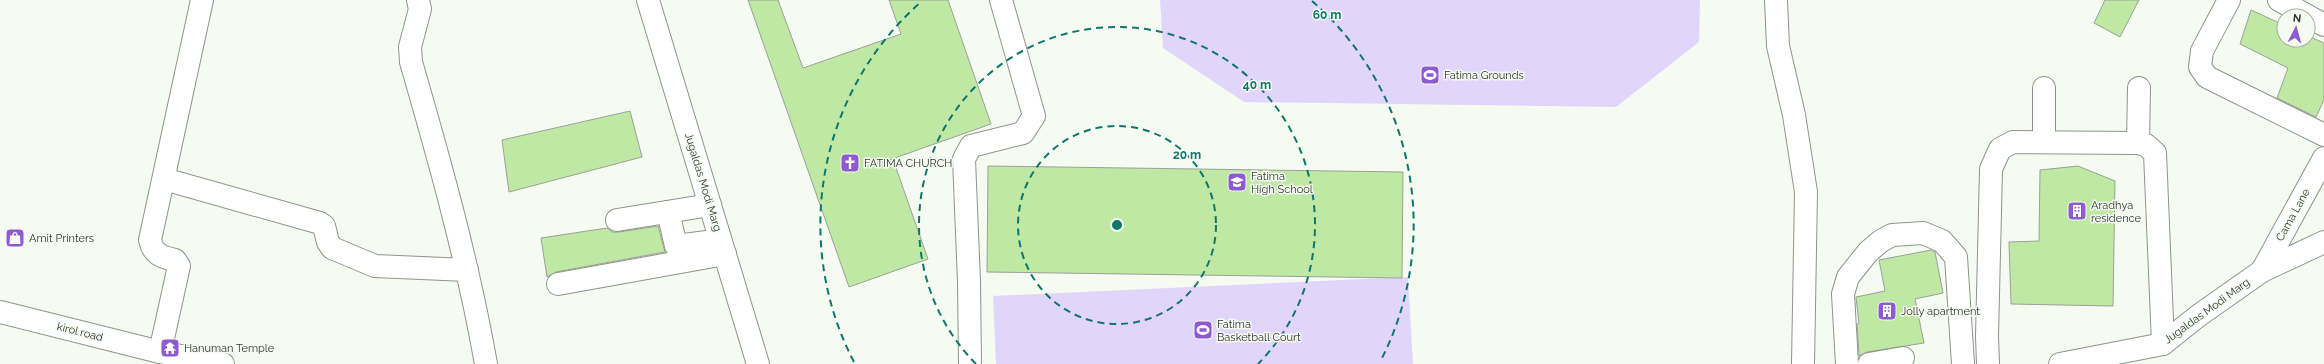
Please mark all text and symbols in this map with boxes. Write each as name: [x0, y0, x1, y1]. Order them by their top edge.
text: 60 m: [1313, 8, 1341, 22]
north arrow: [2276, 8, 2316, 48]
text: N: [2292, 12, 2302, 25]
sports icon: Fatima Grounds: [1419, 64, 1441, 86]
place label: Fatima Grounds: [1444, 69, 1524, 82]
text: 40 m: [1243, 78, 1271, 92]
street label: Jugaldas Modi Marg: [682, 131, 724, 233]
text: 20 m: [1173, 148, 1201, 162]
church icon: FATIMA CHURCH: [839, 152, 861, 174]
place label: FATIMA CHURCH: [864, 157, 952, 170]
place label: Fatima High School: [1251, 170, 1313, 196]
school or university icon: Fatima High School: [1226, 171, 1248, 193]
street label: Cama Lane: [2273, 186, 2313, 243]
place label: Aradhya residence: [2091, 199, 2142, 225]
building icon: Aradhya residence: [2066, 200, 2088, 222]
centre of rings: [1110, 218, 1124, 232]
shop icon: Amit Printers: [4, 227, 26, 249]
place label: Amit Printers: [29, 232, 94, 245]
street label: Jugaldas Modi Marg: [2162, 276, 2252, 346]
building icon: Jolly apartment: [1876, 300, 1898, 322]
place label: Jolly apartment: [1901, 305, 1980, 318]
place label: Fatima Basketball Court: [1217, 318, 1301, 344]
sports icon: Fatima Basketball Court: [1192, 319, 1214, 341]
street label: kirol road: [56, 320, 105, 344]
temple icon: Hanuman Temple: [159, 337, 181, 359]
place label: Hanuman Temple: [184, 342, 275, 355]

